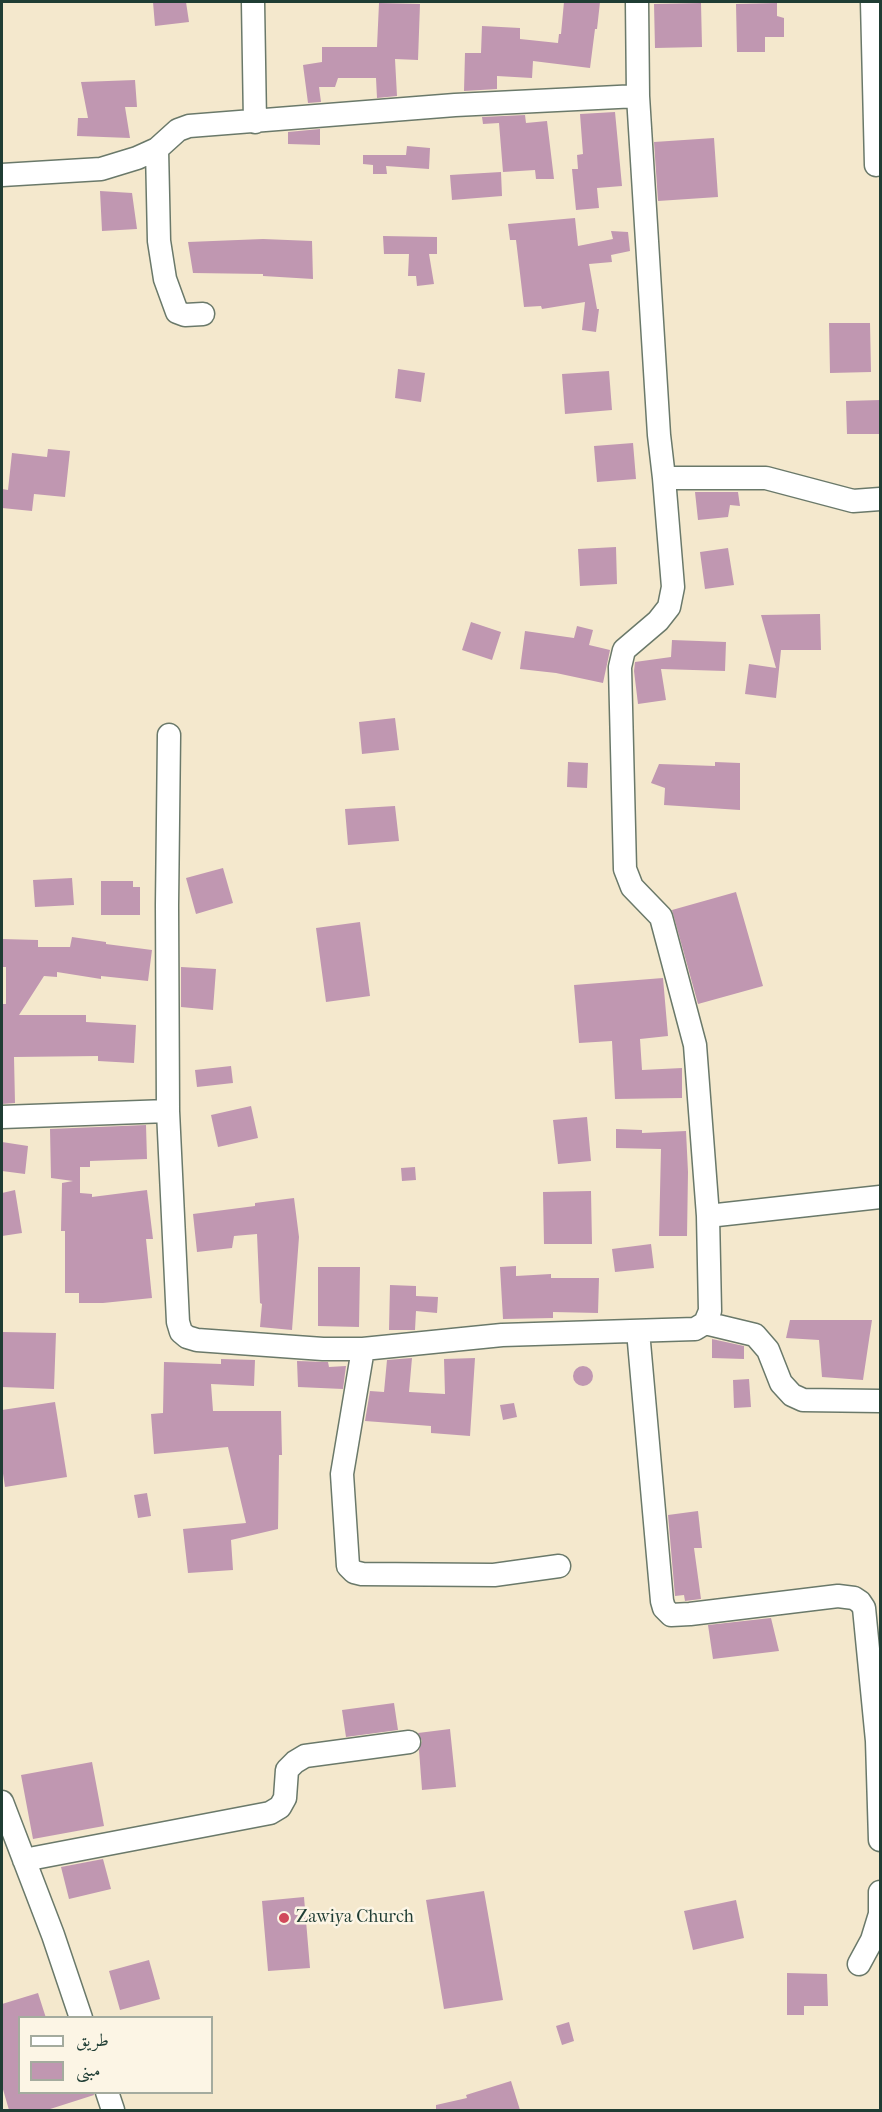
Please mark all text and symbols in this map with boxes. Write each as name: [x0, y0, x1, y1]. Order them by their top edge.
place label: Zawiya Church: [296, 1907, 414, 1929]
marker: Zawiya Church: [277, 1911, 291, 1925]
legend: [18, 2016, 213, 2094]
text: طريق: [76, 2030, 109, 2051]
text: مبنى: [76, 2060, 101, 2081]

